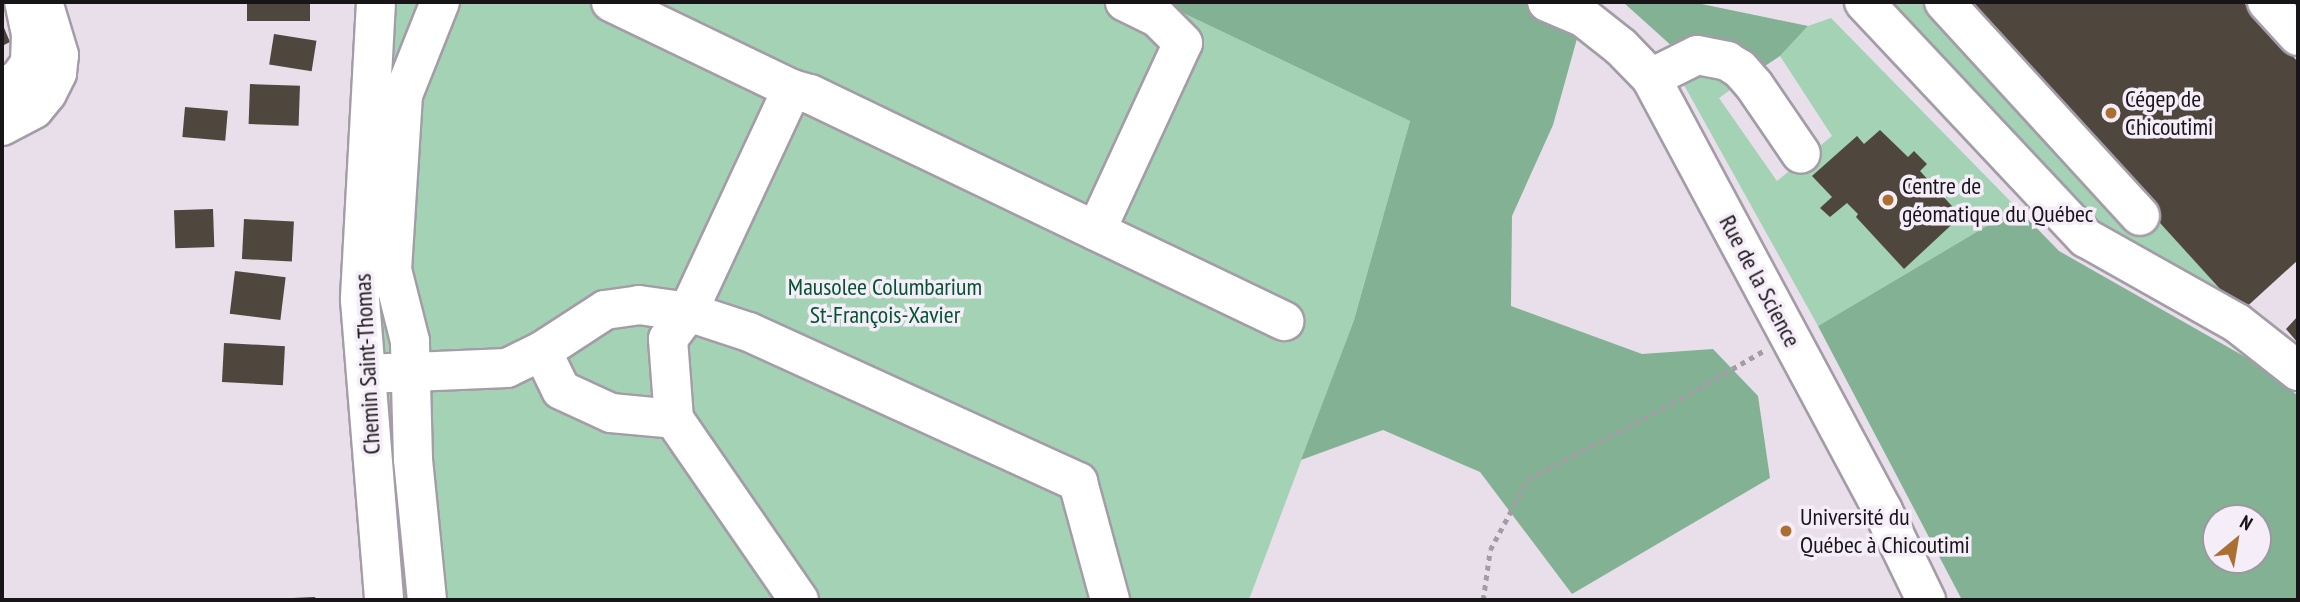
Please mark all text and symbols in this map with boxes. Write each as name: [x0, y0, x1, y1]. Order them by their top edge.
place label: Cégep de Chicoutimi: [2125, 85, 2213, 141]
marker: Cégep de Chicoutimi: [2103, 105, 2119, 121]
place label: Centre de géomatique du Québec: [1902, 172, 2093, 228]
marker: Centre de géomatique du Québec: [1880, 192, 1896, 208]
street label: Rue de la Science: [1713, 210, 1807, 352]
street label: Chemin Saint-Thomas: [348, 273, 386, 455]
park label: Mausolee Columbarium St-François-Xavier: [788, 273, 982, 329]
place label: Université du Québec à Chicoutimi: [1800, 503, 1970, 559]
north arrow: [2202, 504, 2272, 574]
text: N: [2236, 510, 2257, 536]
marker: Université du Québec à Chicoutimi: [1778, 523, 1794, 539]

